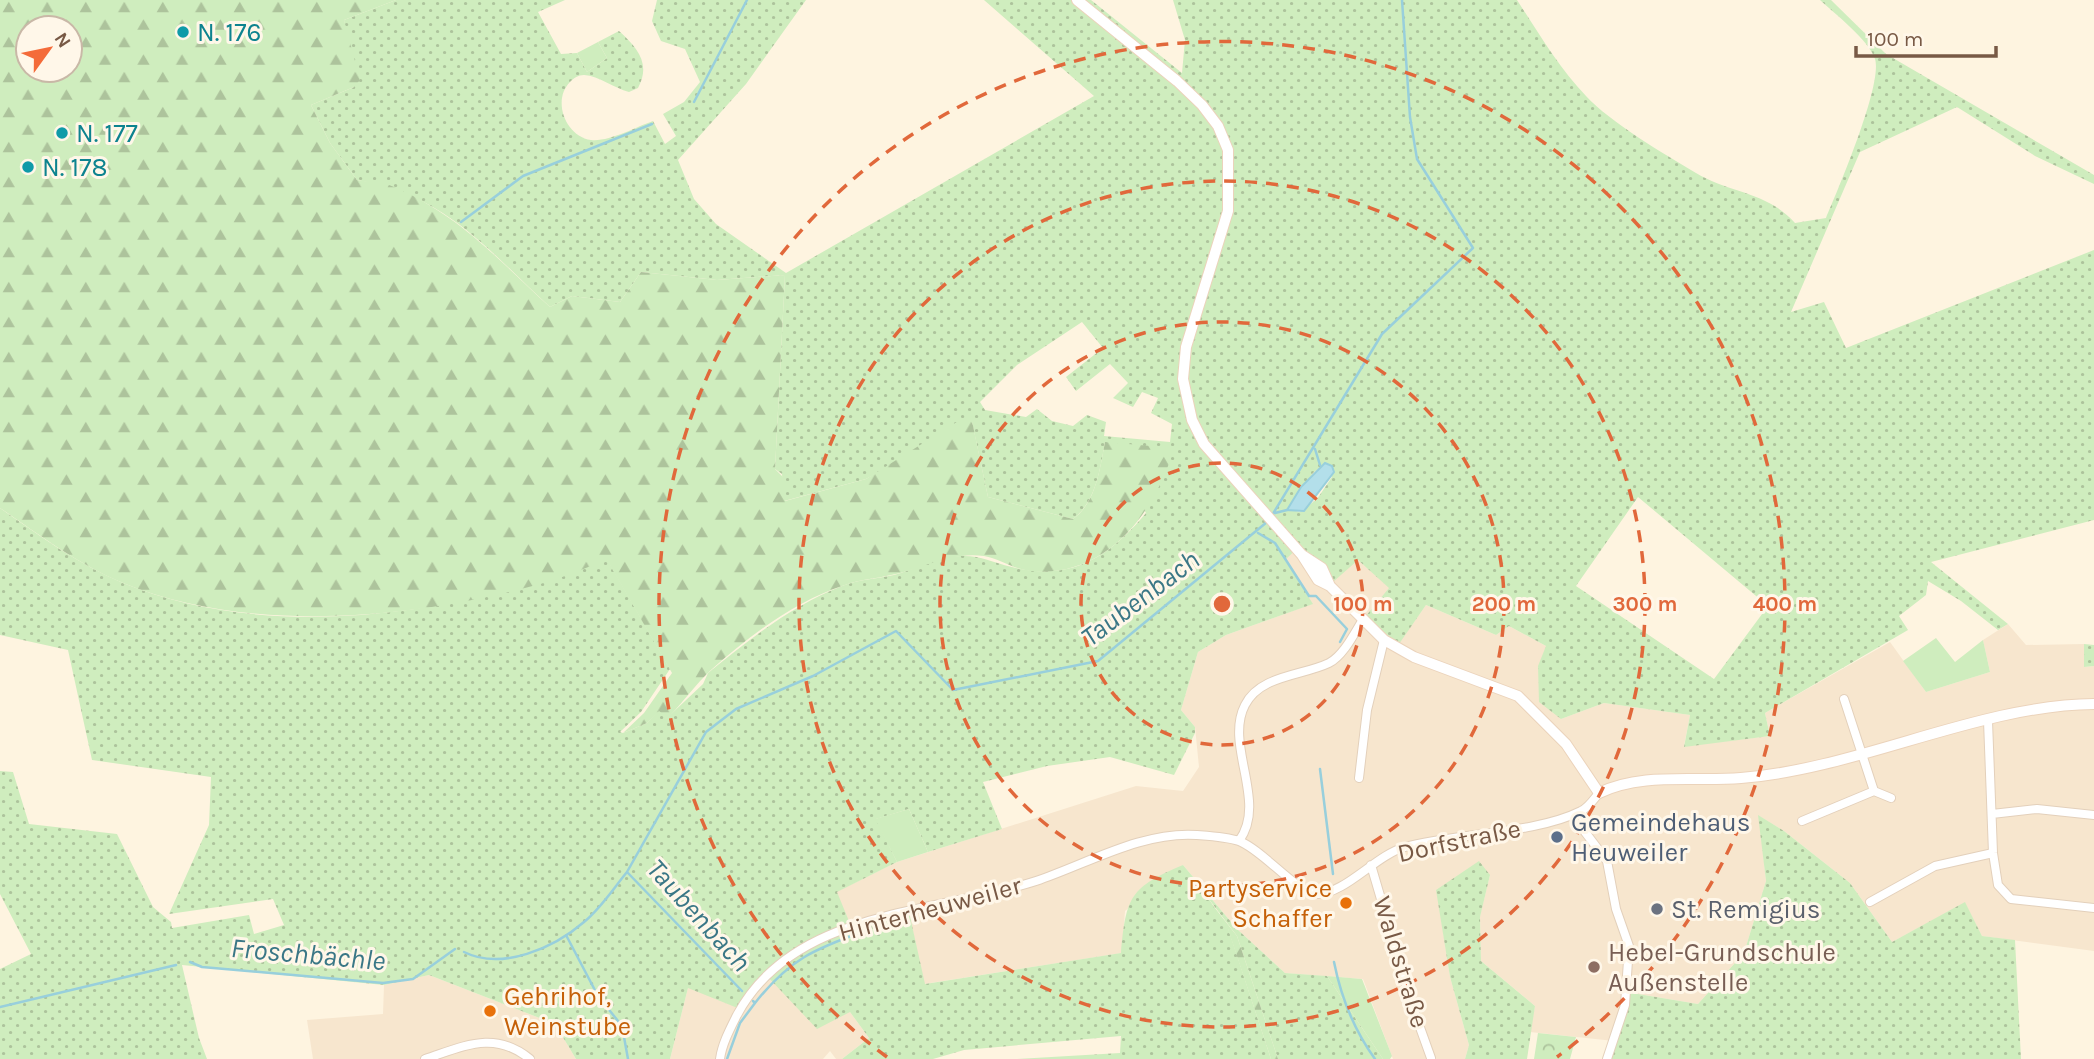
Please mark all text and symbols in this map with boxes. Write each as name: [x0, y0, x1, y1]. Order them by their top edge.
north arrow: [14, 14, 84, 84]
scale bar: [1856, 14, 1996, 58]
place label: N. 176: [197, 17, 261, 48]
marker: N. 176: [175, 24, 191, 40]
text: 100 m: [1867, 27, 1924, 51]
text: N: [49, 29, 75, 52]
place label: N. 177: [76, 118, 138, 149]
marker: N. 177: [54, 125, 70, 141]
place label: N. 178: [42, 152, 107, 183]
marker: N. 178: [20, 159, 36, 175]
water label: Taubenbach: [1074, 543, 1206, 653]
centre of rings: [1210, 592, 1234, 616]
text: 100 m: [1333, 592, 1393, 616]
text: 200 m: [1472, 592, 1536, 616]
text: 300 m: [1613, 592, 1677, 616]
text: 400 m: [1753, 592, 1817, 616]
place label: Gemeindehaus Heuweiler: [1571, 807, 1750, 868]
street label: Dorfstraße: [1394, 813, 1524, 869]
marker: Gemeindehaus Heuweiler: [1549, 829, 1565, 845]
water label: Taubenbach: [640, 852, 758, 978]
street label: Hinterheuweiler: [835, 870, 1025, 948]
place label: Partyservice Schaffer: [1188, 873, 1333, 934]
street label: Waldstraße: [1366, 892, 1436, 1032]
place label: St. Remigius: [1671, 894, 1821, 925]
marker: Partyservice Schaffer: [1338, 895, 1354, 911]
marker: St. Remigius: [1649, 901, 1665, 917]
water label: Froschbächle: [229, 931, 387, 977]
place label: Hebel-Grundschule Außenstelle: [1608, 937, 1836, 998]
marker: Hebel-Grundschule Außenstelle: [1586, 959, 1602, 975]
place label: Gehrihof, Weinstube: [504, 981, 631, 1042]
marker: Gehrihof, Weinstube: [482, 1003, 498, 1019]

